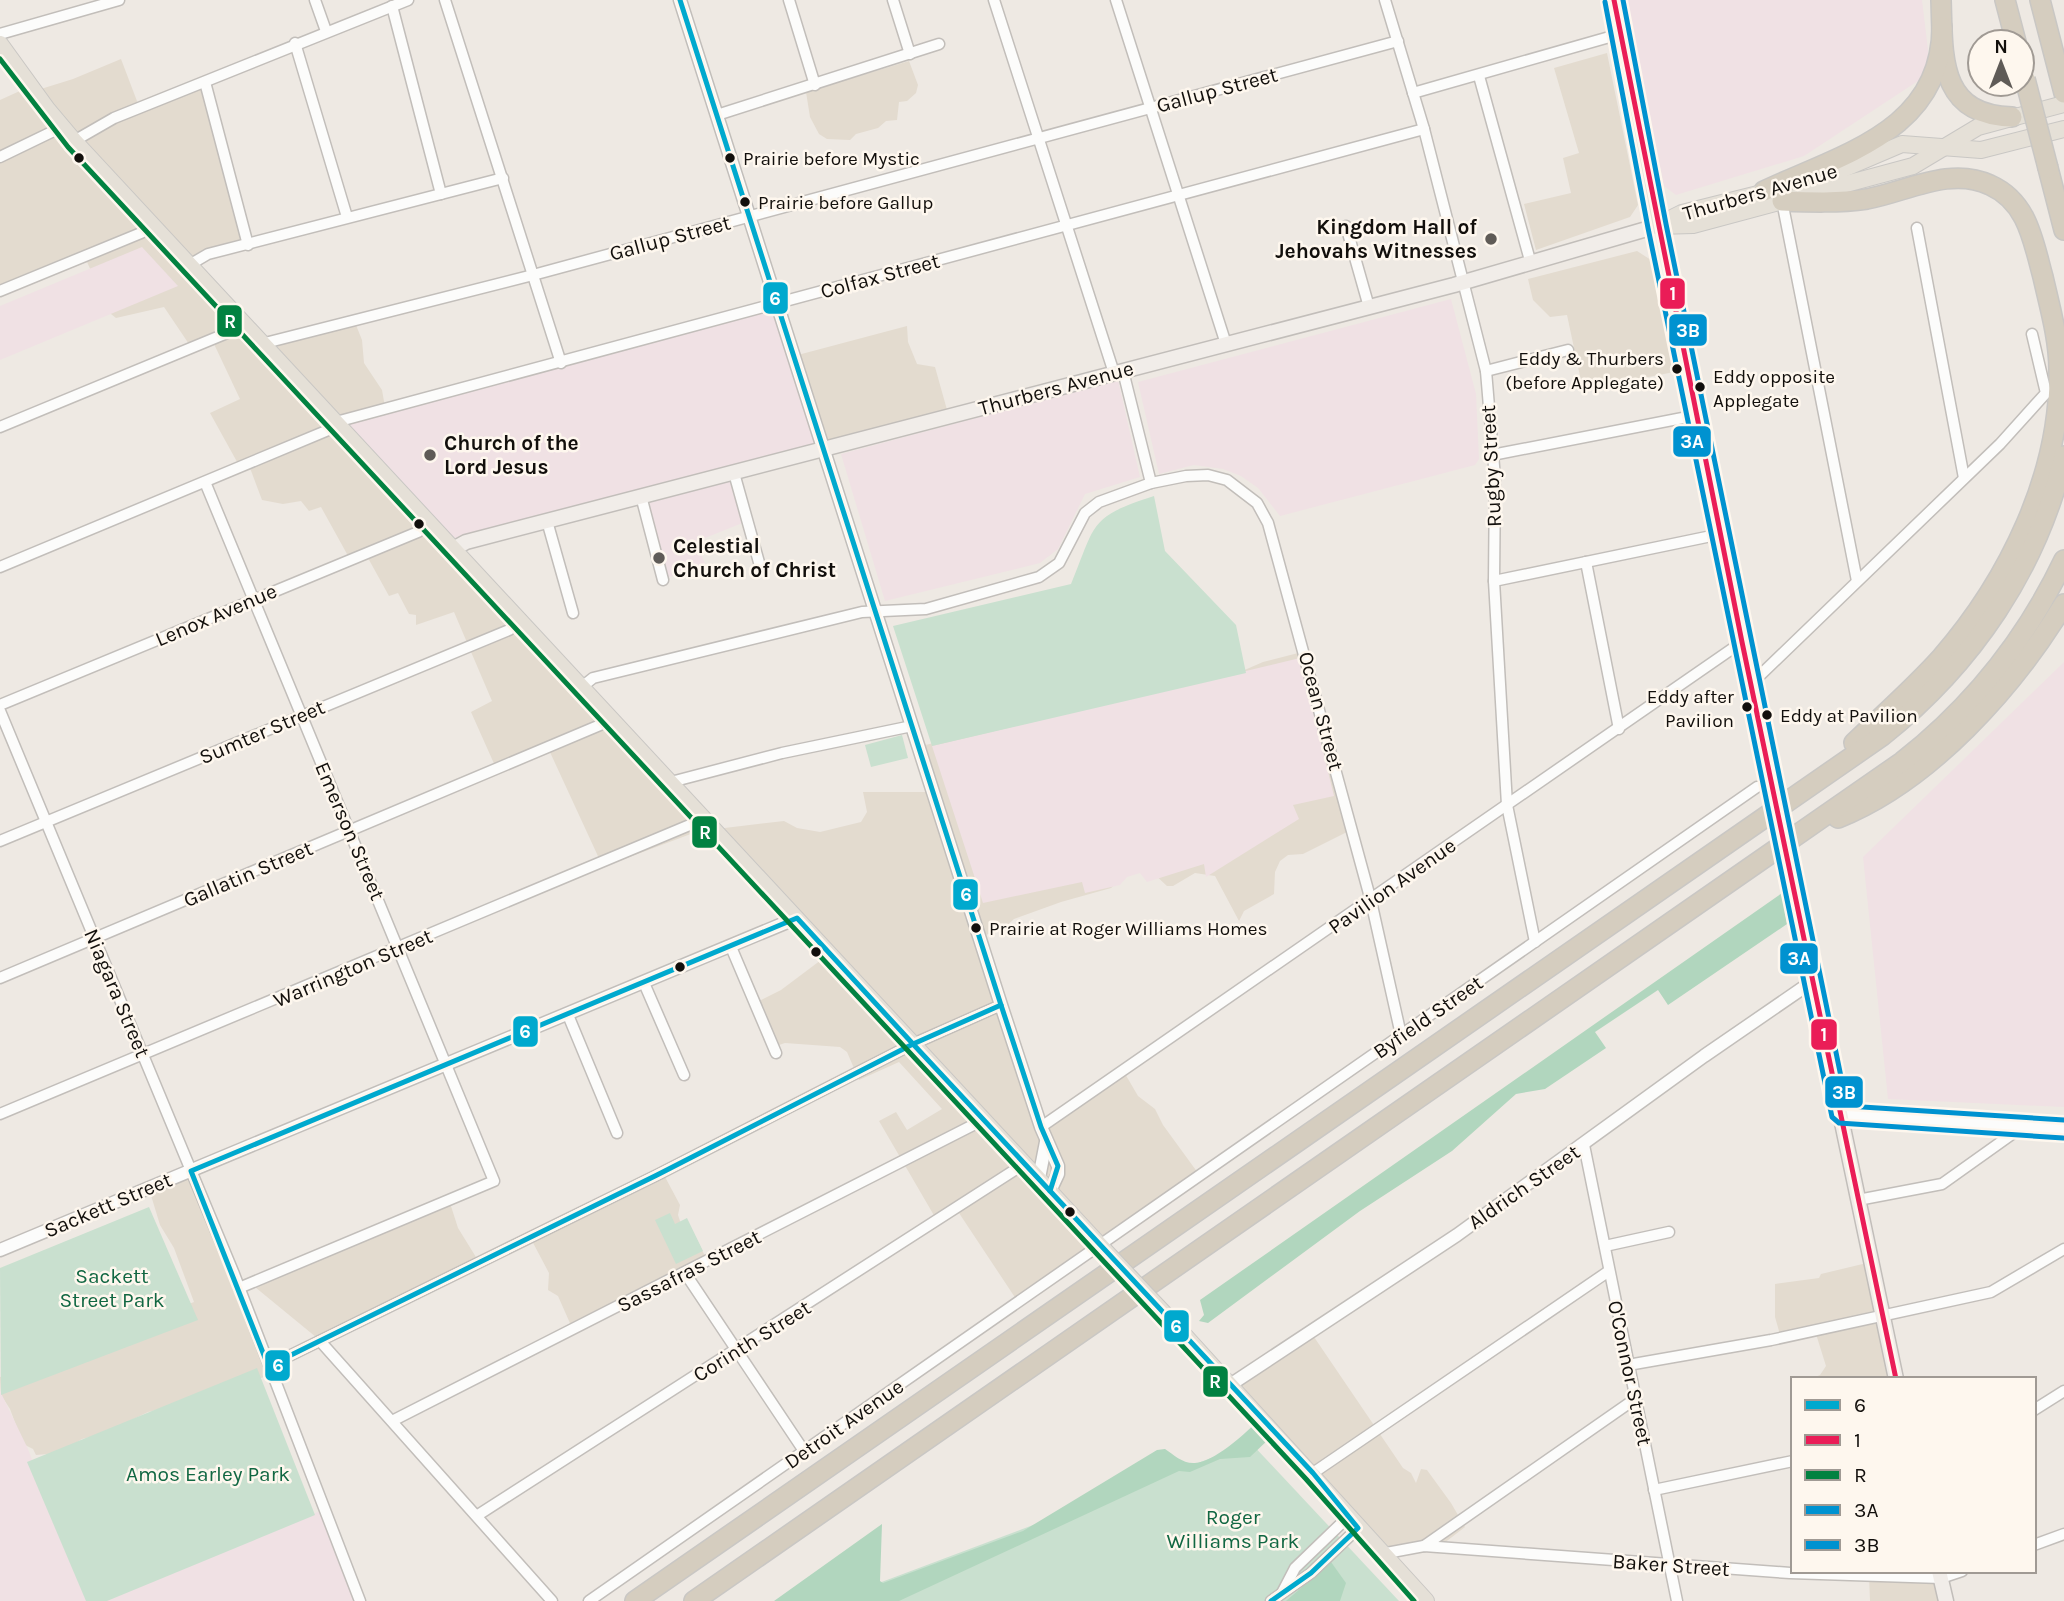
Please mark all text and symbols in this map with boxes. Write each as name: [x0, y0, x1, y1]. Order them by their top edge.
north arrow: [1966, 28, 2036, 98]
text: N: [1994, 36, 2008, 58]
street label: Gallup Street: [1154, 62, 1280, 118]
place label: Prairie before Mystic: [743, 148, 920, 170]
unlabelled marker: [72, 151, 86, 165]
marker: Prairie before Mystic: [723, 151, 737, 165]
street label: Thurbers Avenue: [1680, 158, 1840, 226]
place label: Prairie before Gallup: [758, 192, 933, 214]
marker: Prairie before Gallup: [738, 195, 752, 209]
street label: Gallup Street: [607, 210, 733, 266]
place label: Kingdom Hall of Jehovahs Witnesses: [1275, 215, 1477, 263]
marker: Kingdom Hall of Jehovahs Witnesses: [1483, 231, 1499, 247]
street label: Colfax Street: [818, 249, 942, 303]
line badge: 1: [1659, 277, 1686, 310]
line badge: 6: [762, 281, 789, 315]
text: 1: [1670, 283, 1676, 305]
text: 6: [769, 288, 781, 310]
line badge: R: [216, 304, 243, 338]
text: R: [224, 311, 236, 333]
line badge: 3B: [1668, 313, 1708, 347]
text: 3B: [1676, 320, 1700, 342]
place label: Eddy & Thurbers (before Applegate): [1505, 348, 1664, 394]
street label: Thurbers Avenue: [976, 356, 1136, 420]
marker: Eddy & Thurbers (before Applegate): [1670, 362, 1684, 376]
place label: Eddy opposite Applegate: [1713, 366, 1835, 412]
marker: Eddy opposite Applegate: [1693, 380, 1707, 394]
street label: Rugby Street: [1476, 404, 1506, 528]
line badge: 3A: [1672, 425, 1712, 458]
place label: Church of the Lord Jesus: [444, 431, 579, 479]
text: 3A: [1680, 431, 1704, 453]
marker: Church of the Lord Jesus: [422, 447, 438, 463]
unlabelled marker: [412, 517, 426, 531]
place label: Celestial Church of Christ: [673, 534, 836, 582]
marker: Celestial Church of Christ: [651, 550, 667, 566]
street label: Lenox Avenue: [152, 579, 280, 651]
street label: Ocean Street: [1294, 649, 1348, 773]
place label: Eddy after Pavilion: [1647, 686, 1734, 732]
street label: Sumter Street: [196, 695, 328, 769]
marker: Eddy after Pavilion: [1740, 700, 1754, 714]
place label: Eddy at Pavilion: [1780, 705, 1918, 727]
marker: Eddy at Pavilion: [1760, 708, 1774, 722]
street label: Emerson Street: [310, 758, 390, 904]
line badge: R: [691, 815, 718, 849]
text: R: [699, 822, 711, 844]
street label: Pavilion Avenue: [1324, 833, 1460, 939]
street label: Gallatin Street: [180, 836, 316, 912]
line badge: 6: [952, 878, 979, 911]
text: 6: [960, 884, 972, 906]
place label: Prairie at Roger Williams Homes: [989, 918, 1268, 940]
marker: Prairie at Roger Williams Homes: [969, 921, 983, 935]
street label: Warrington Street: [270, 924, 436, 1012]
street label: Niagara Street: [79, 925, 155, 1061]
line badge: 3A: [1779, 942, 1819, 975]
unlabelled marker: [809, 945, 823, 959]
text: 3A: [1787, 948, 1811, 970]
unlabelled marker: [673, 960, 687, 974]
street label: Byfield Street: [1369, 970, 1487, 1064]
line badge: 6: [512, 1015, 539, 1048]
line badge: 1: [1810, 1018, 1838, 1051]
text: 6: [519, 1021, 531, 1043]
text: 1: [1821, 1024, 1827, 1046]
line badge: 3B: [1824, 1075, 1864, 1109]
text: 3B: [1832, 1082, 1856, 1104]
street label: Aldrich Street: [1464, 1140, 1584, 1234]
street label: Sackett Street: [41, 1167, 175, 1243]
unlabelled marker: [1063, 1205, 1077, 1219]
street label: Sassafras Street: [613, 1224, 765, 1318]
park label: Sackett Street Park: [59, 1264, 165, 1312]
street label: Corinth Street: [689, 1295, 815, 1387]
street label: O'Connor Street: [1603, 1298, 1657, 1448]
line badge: 6: [1163, 1309, 1190, 1343]
text: 6: [1170, 1316, 1182, 1338]
line badge: 6: [264, 1349, 291, 1382]
text: 6: [272, 1355, 284, 1377]
line badge: R: [1202, 1365, 1229, 1398]
text: R: [1209, 1371, 1221, 1393]
street label: Detroit Avenue: [780, 1374, 908, 1474]
legend: [1791, 1377, 2036, 1573]
text: 6: [1854, 1393, 1866, 1417]
text: 1: [1854, 1428, 1861, 1452]
park label: Amos Earley Park: [126, 1462, 290, 1486]
text: R: [1854, 1463, 1867, 1487]
text: 3A: [1854, 1498, 1878, 1522]
park label: Roger Williams Park: [1167, 1505, 1300, 1553]
text: 3B: [1854, 1533, 1879, 1557]
street label: Baker Street: [1612, 1549, 1731, 1581]

